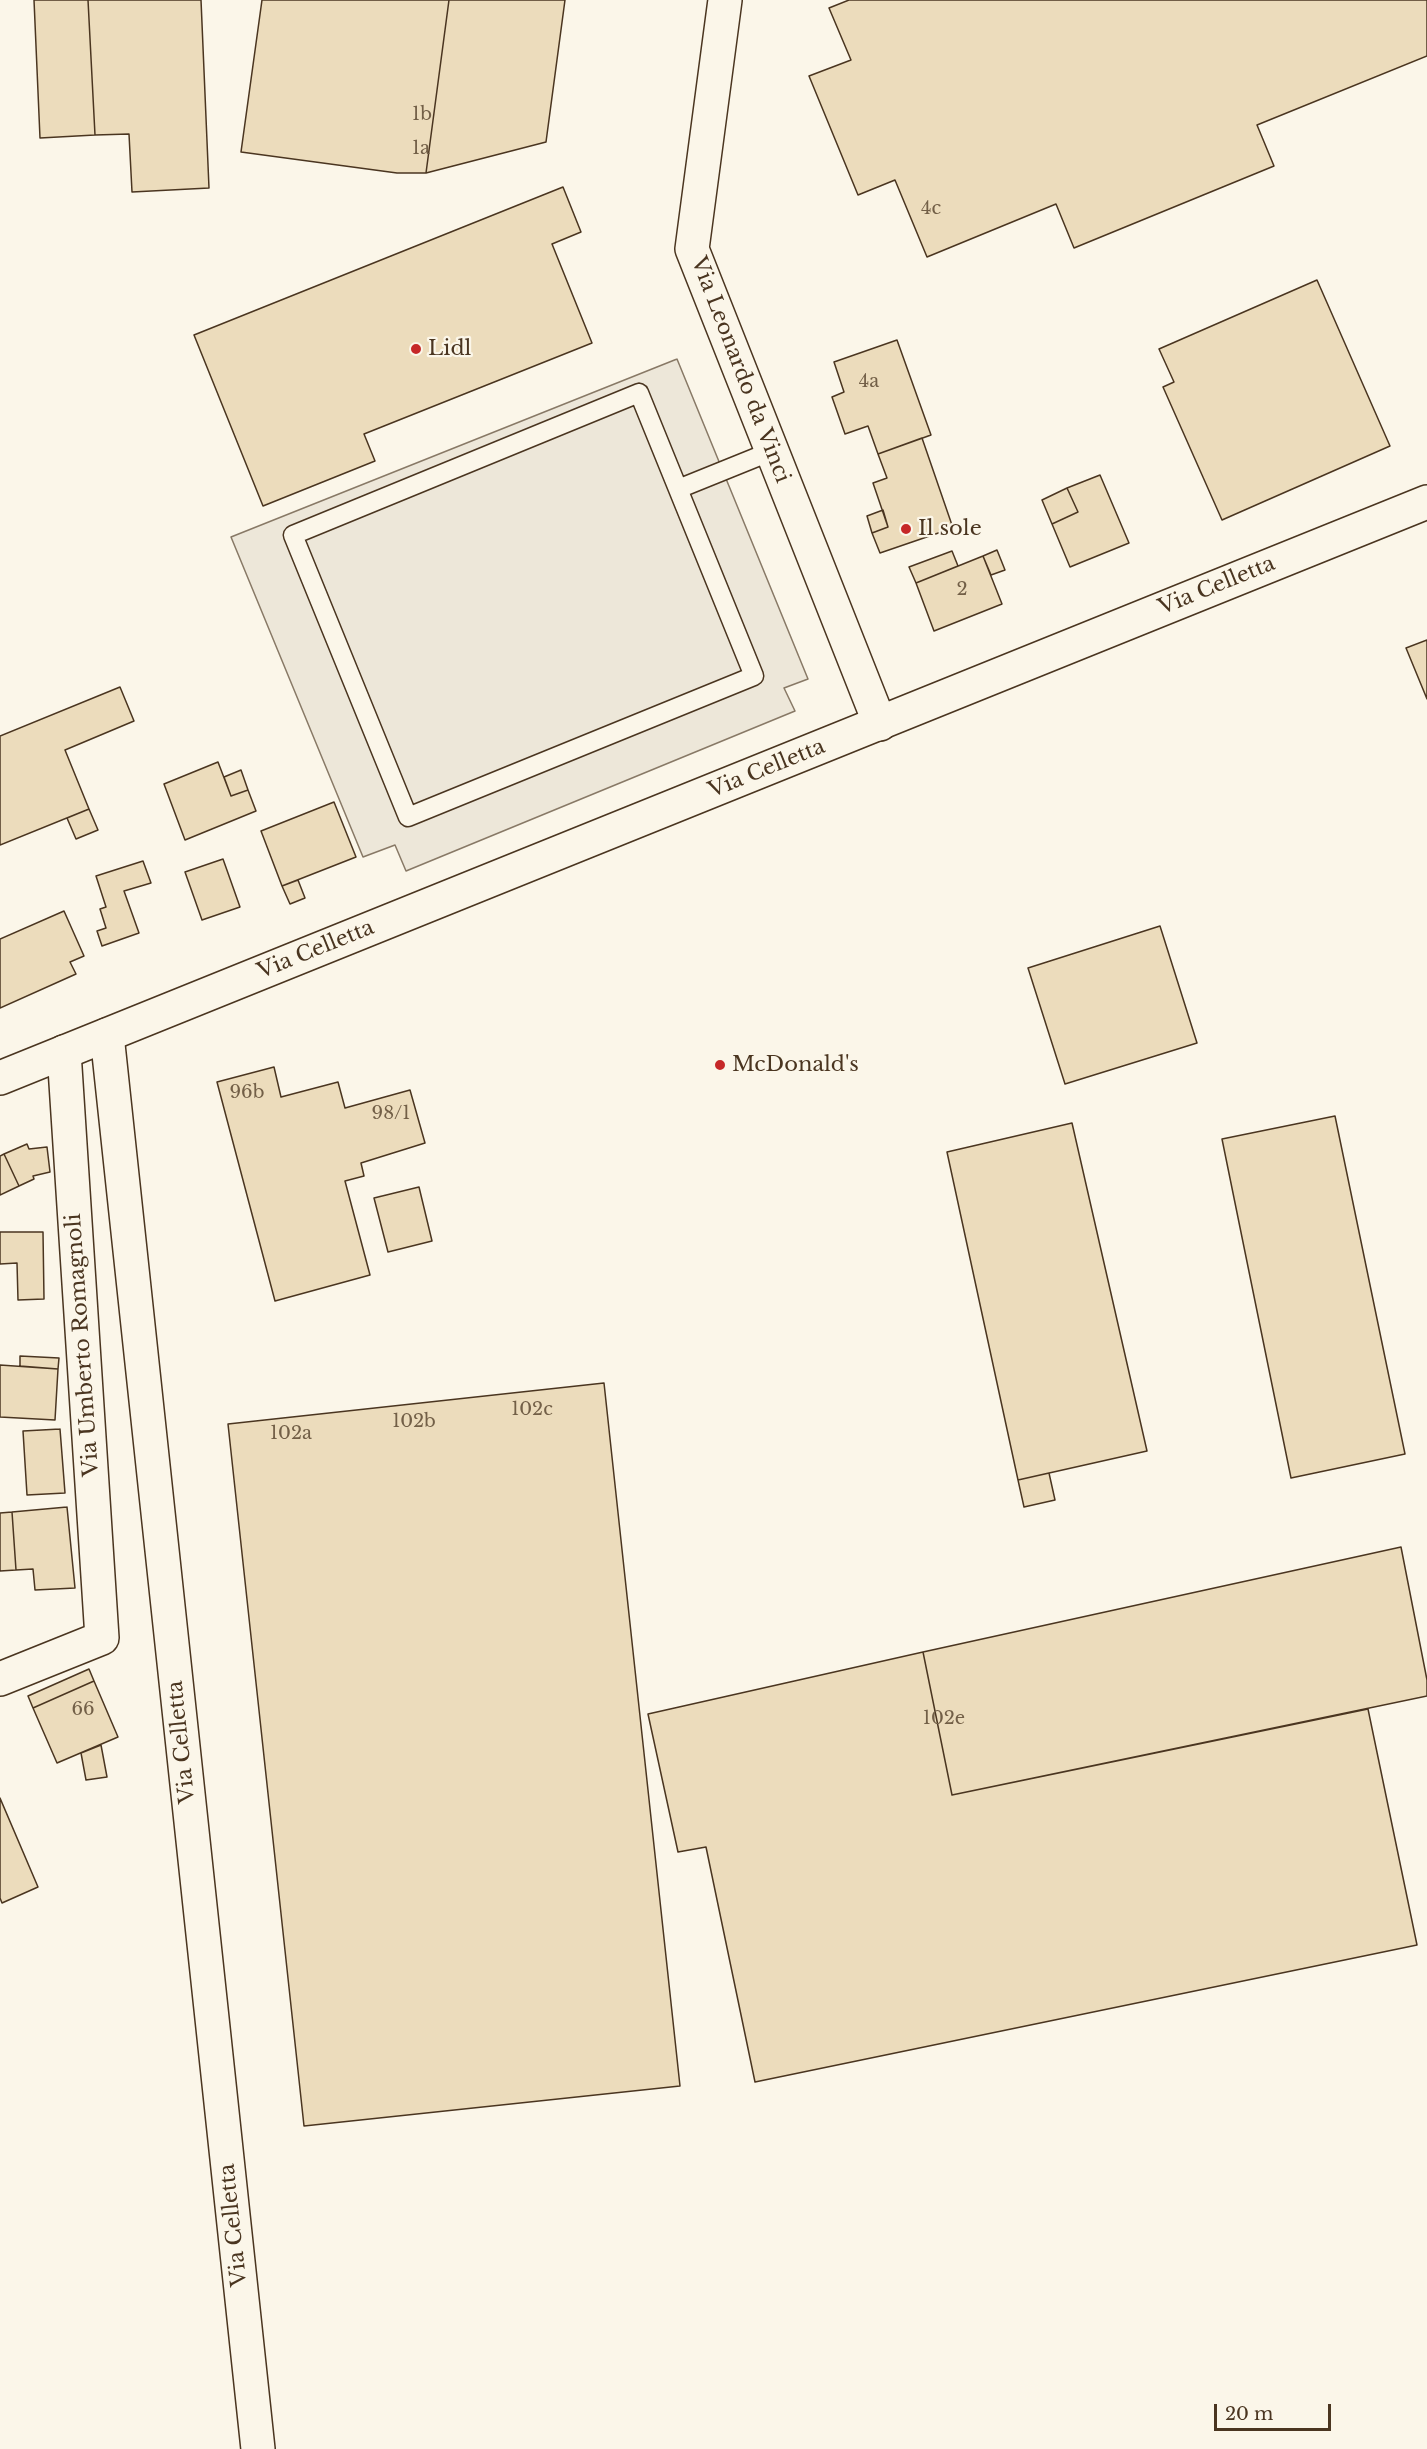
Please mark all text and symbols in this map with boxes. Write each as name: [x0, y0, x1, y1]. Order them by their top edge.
house number: 1b: [412, 104, 432, 126]
house number: 1a: [412, 138, 430, 160]
house number: 4c: [921, 198, 941, 220]
street label: Via Leonardo da Vinci: [685, 253, 795, 487]
place label: Lidl: [428, 336, 471, 362]
marker: Lidl: [409, 342, 423, 356]
house number: 4a: [859, 371, 879, 393]
place label: Il sole: [918, 516, 982, 542]
marker: Il sole: [899, 522, 913, 536]
street label: Via Celletta: [1155, 551, 1279, 621]
house number: 2: [956, 579, 968, 601]
street label: Via Celletta: [705, 734, 829, 804]
street label: Via Celletta: [254, 915, 378, 985]
place label: McDonald's: [732, 1052, 859, 1078]
marker: McDonald's: [713, 1058, 727, 1072]
house number: 96b: [230, 1082, 264, 1104]
house number: 98/1: [372, 1103, 410, 1125]
street label: Via Umberto Romagnoli: [61, 1213, 105, 1477]
house number: 102c: [511, 1399, 553, 1421]
house number: 102b: [392, 1411, 436, 1433]
house number: 102a: [270, 1423, 312, 1445]
street label: Via Celletta: [163, 1679, 201, 1805]
house number: 66: [71, 1699, 95, 1721]
house number: 102e: [923, 1708, 965, 1730]
street label: Via Celletta: [215, 2162, 253, 2288]
scale bar: [1217, 2392, 1334, 2430]
text: 20 m: [1225, 2403, 1273, 2425]

